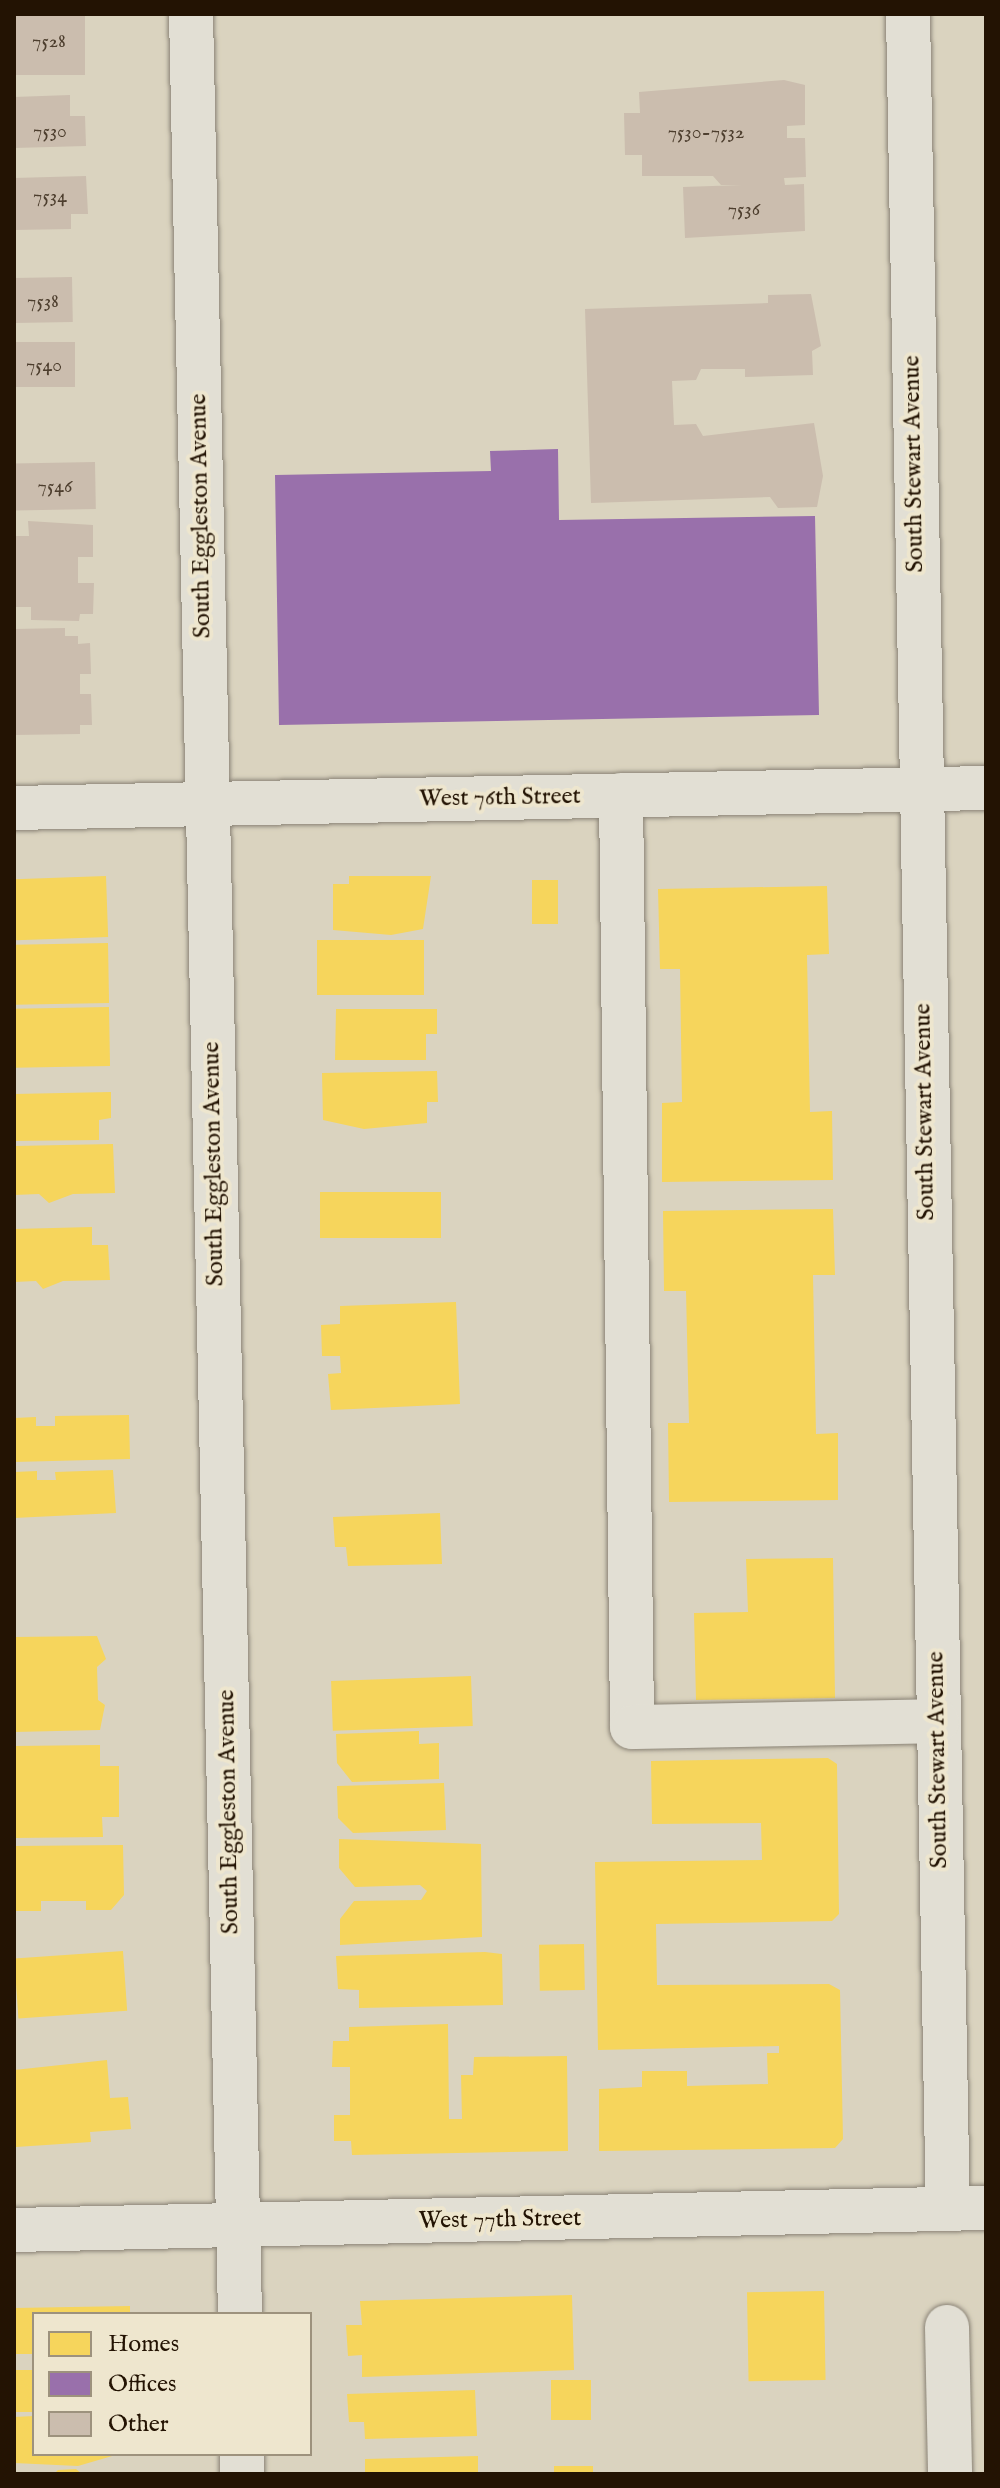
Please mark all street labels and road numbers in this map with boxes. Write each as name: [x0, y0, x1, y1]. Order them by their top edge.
street label: South Stewart Avenue: [898, 355, 930, 573]
street label: South Eggleston Avenue: [184, 393, 218, 639]
street label: West 76th Street: [419, 782, 581, 814]
street label: South Stewart Avenue: [909, 1003, 941, 1221]
street label: South Eggleston Avenue: [197, 1041, 231, 1287]
street label: South Stewart Avenue: [922, 1651, 954, 1869]
street label: South Eggleston Avenue: [212, 1689, 246, 1935]
street label: West 77th Street: [418, 2204, 582, 2236]

